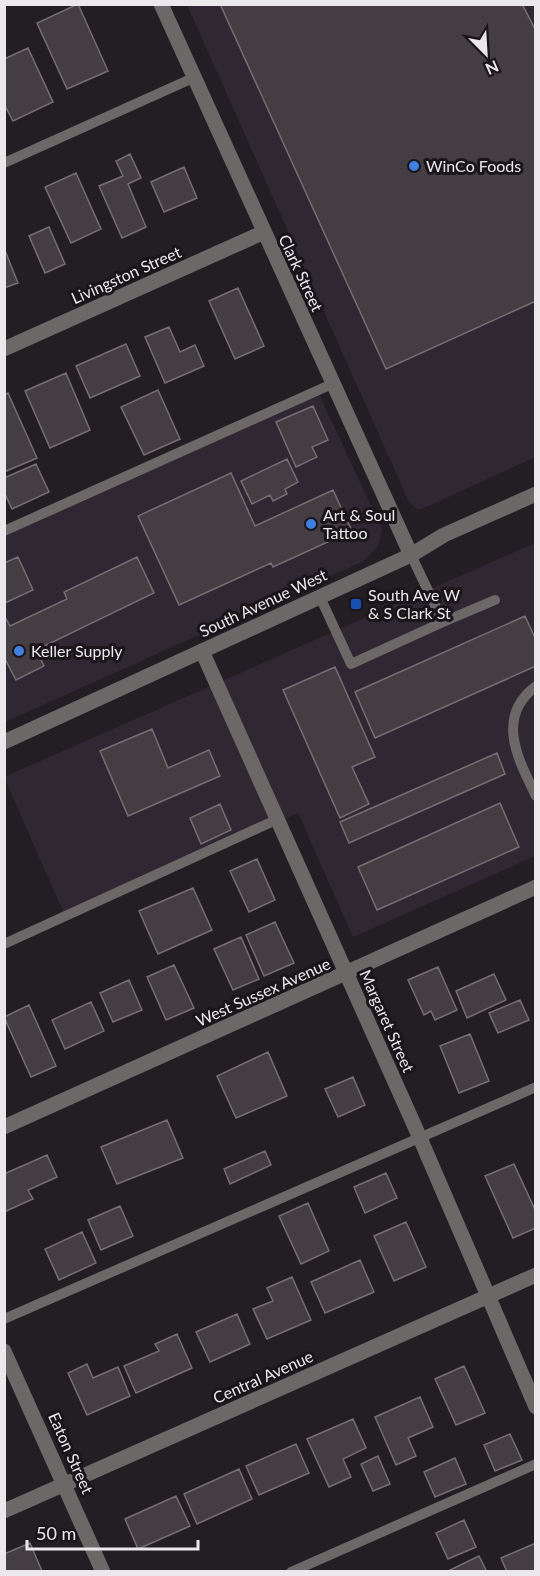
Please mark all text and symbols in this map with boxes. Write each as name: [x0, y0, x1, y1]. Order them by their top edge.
north arrow: [456, 24, 516, 84]
text: N: [483, 57, 502, 79]
place label: WinCo Foods: [426, 156, 521, 175]
marker: WinCo Foods: [407, 159, 421, 173]
street label: Clark Street: [275, 231, 328, 314]
street label: Livingston Street: [68, 242, 184, 307]
place label: Art & Soul Tattoo: [323, 505, 395, 542]
marker: Art & Soul Tattoo: [304, 517, 318, 531]
street label: South Avenue West: [196, 565, 330, 640]
place label: South Ave W & S Clark St: [368, 585, 460, 622]
marker: South Ave W & S Clark St: [349, 597, 363, 611]
place label: Keller Supply: [31, 641, 123, 660]
marker: Keller Supply: [12, 644, 26, 658]
street label: West Sussex Avenue: [193, 953, 333, 1030]
street label: Margaret Street: [356, 967, 419, 1075]
street label: Central Avenue: [210, 1346, 316, 1407]
street label: Eaton Street: [45, 1409, 98, 1497]
scale bar: [27, 1513, 198, 1551]
text: 50 m: [36, 1522, 76, 1544]

